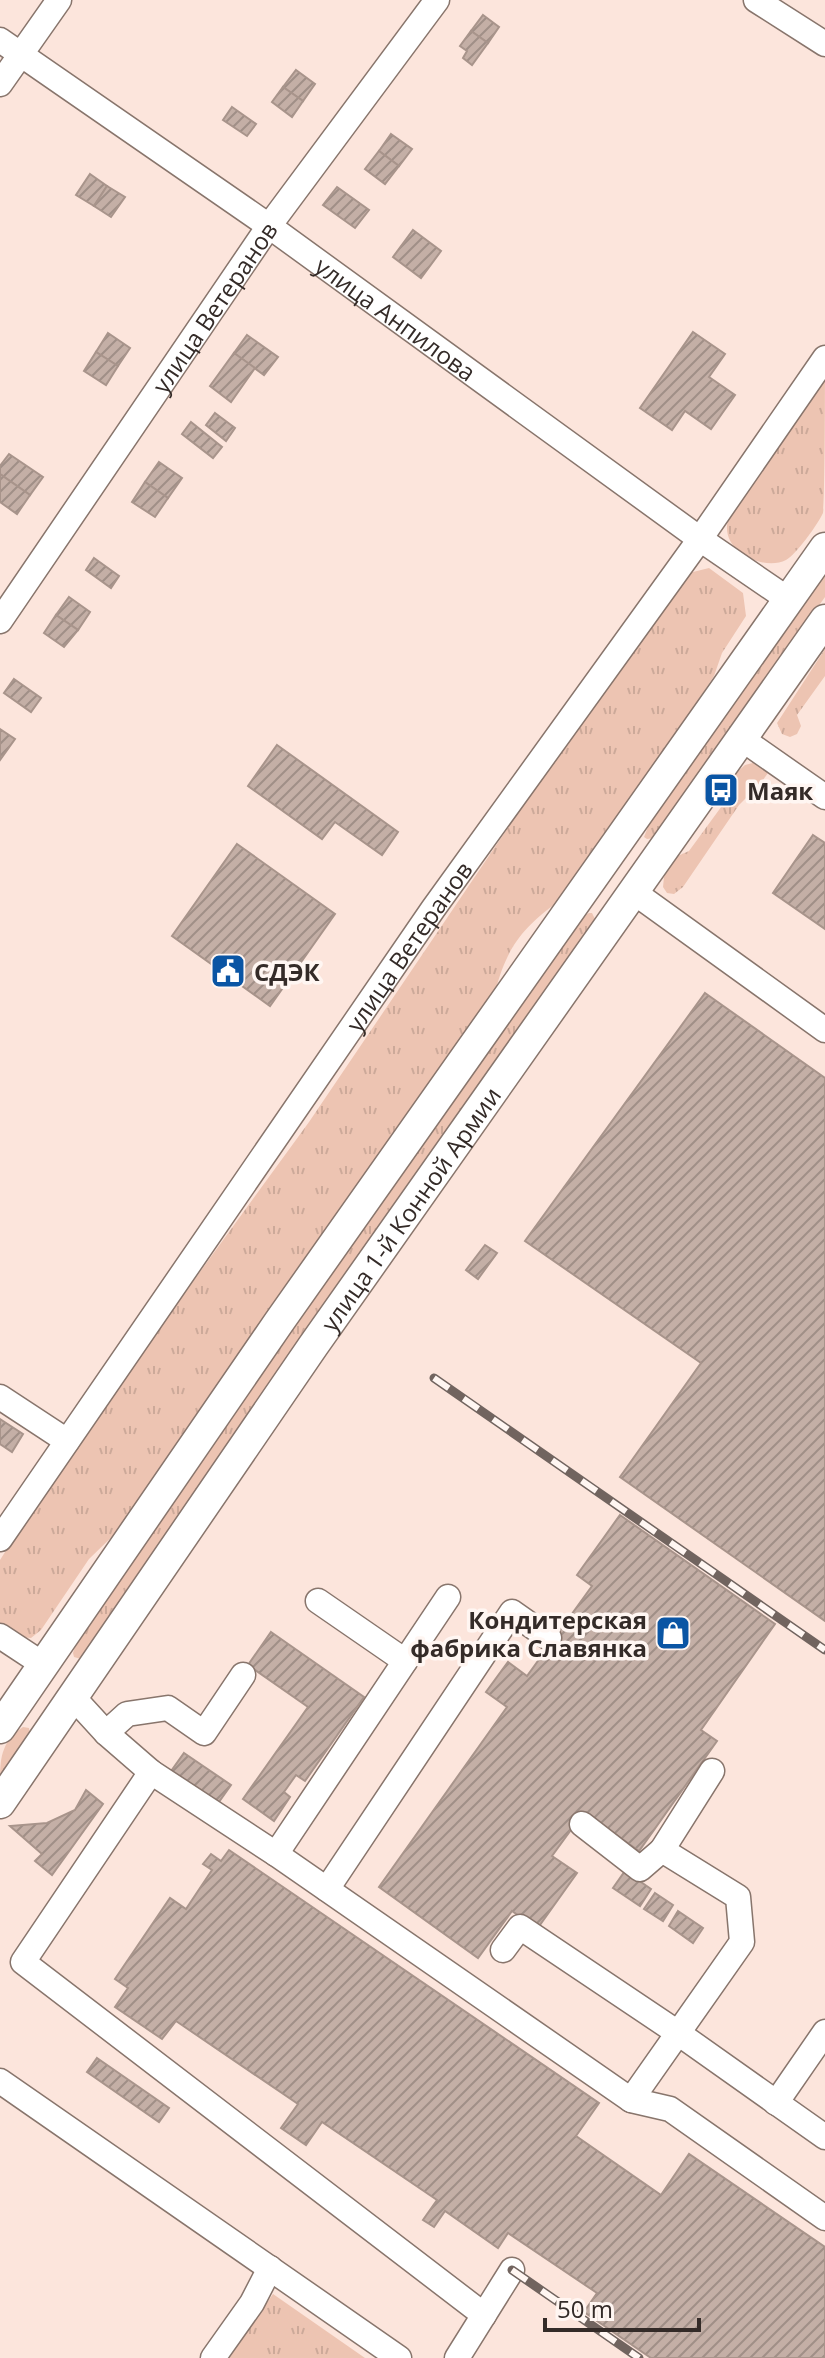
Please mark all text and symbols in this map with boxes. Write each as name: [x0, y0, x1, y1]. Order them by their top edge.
street label: улица Ветеранов: [144, 215, 284, 399]
street label: улица Анпилова: [309, 249, 483, 388]
bus stop icon: Маяк: [702, 771, 740, 809]
place label: Маяк: [747, 774, 813, 807]
street label: улица Ветеранов: [337, 854, 479, 1038]
public building icon: СДЭК: [209, 952, 247, 990]
place label: СДЭК: [254, 955, 321, 988]
street label: улица 1-й Конной Армии: [312, 1080, 508, 1337]
place label: Кондитерская фабрика Славянка: [410, 1603, 647, 1664]
shop icon: Кондитерская фабрика Славянка: [654, 1614, 692, 1652]
scale bar: [545, 2282, 699, 2332]
text: 50 m: [557, 2292, 613, 2325]

